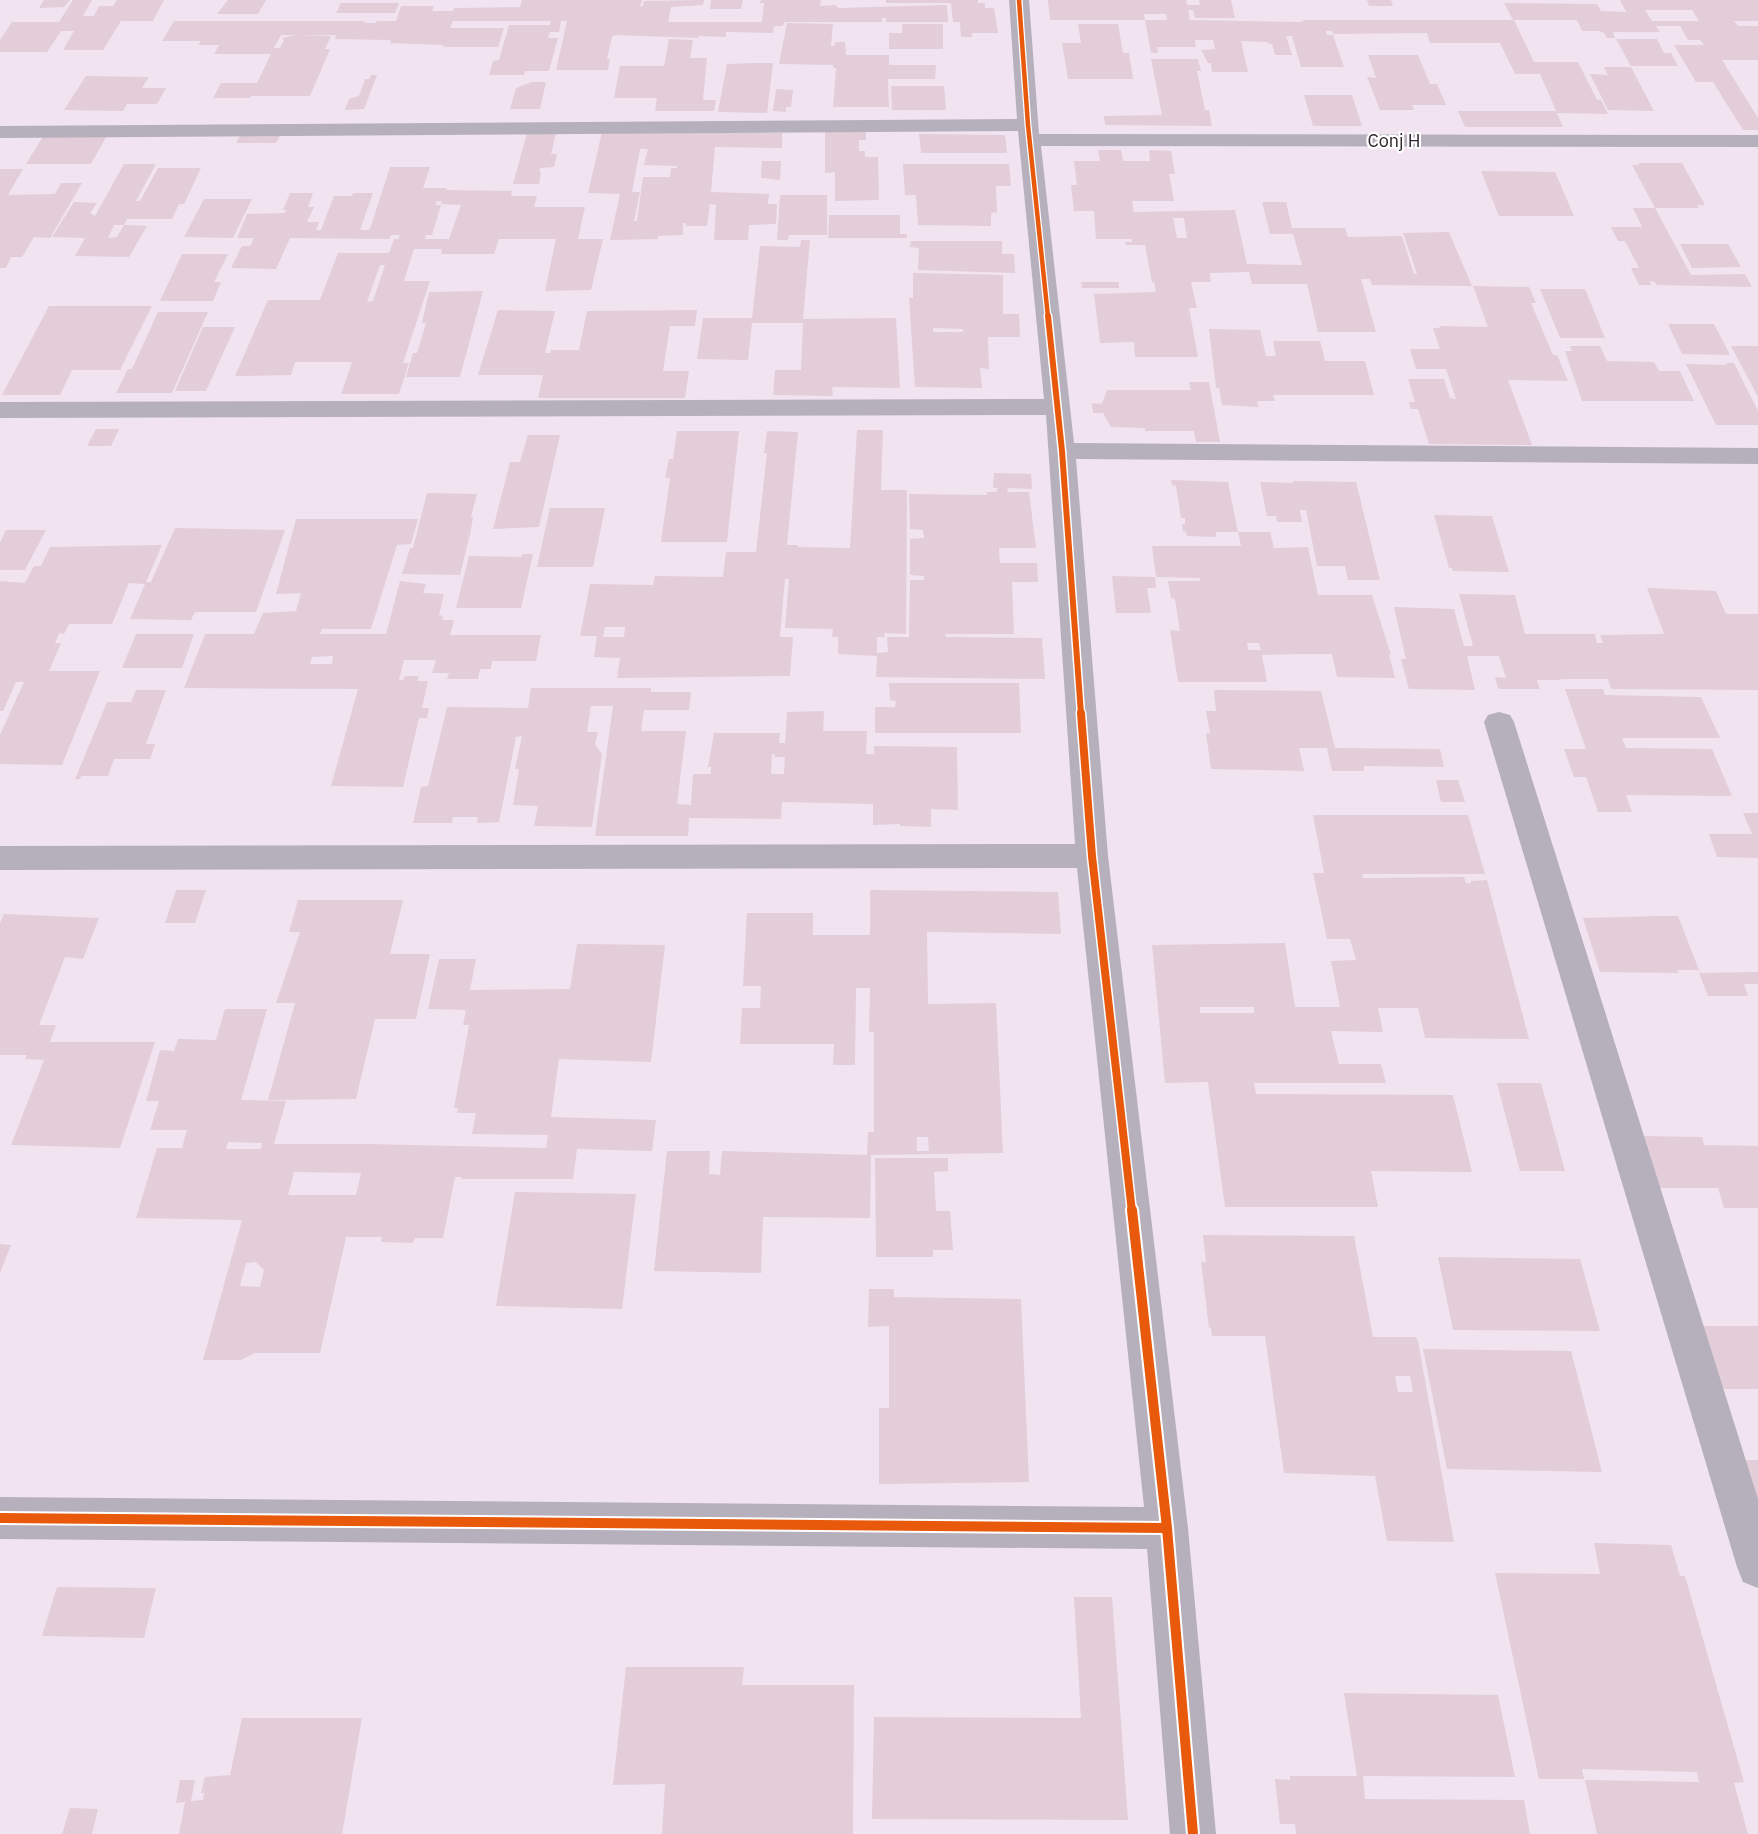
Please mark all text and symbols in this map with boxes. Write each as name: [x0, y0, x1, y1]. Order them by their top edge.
street label: Conj H: [1368, 129, 1420, 152]

